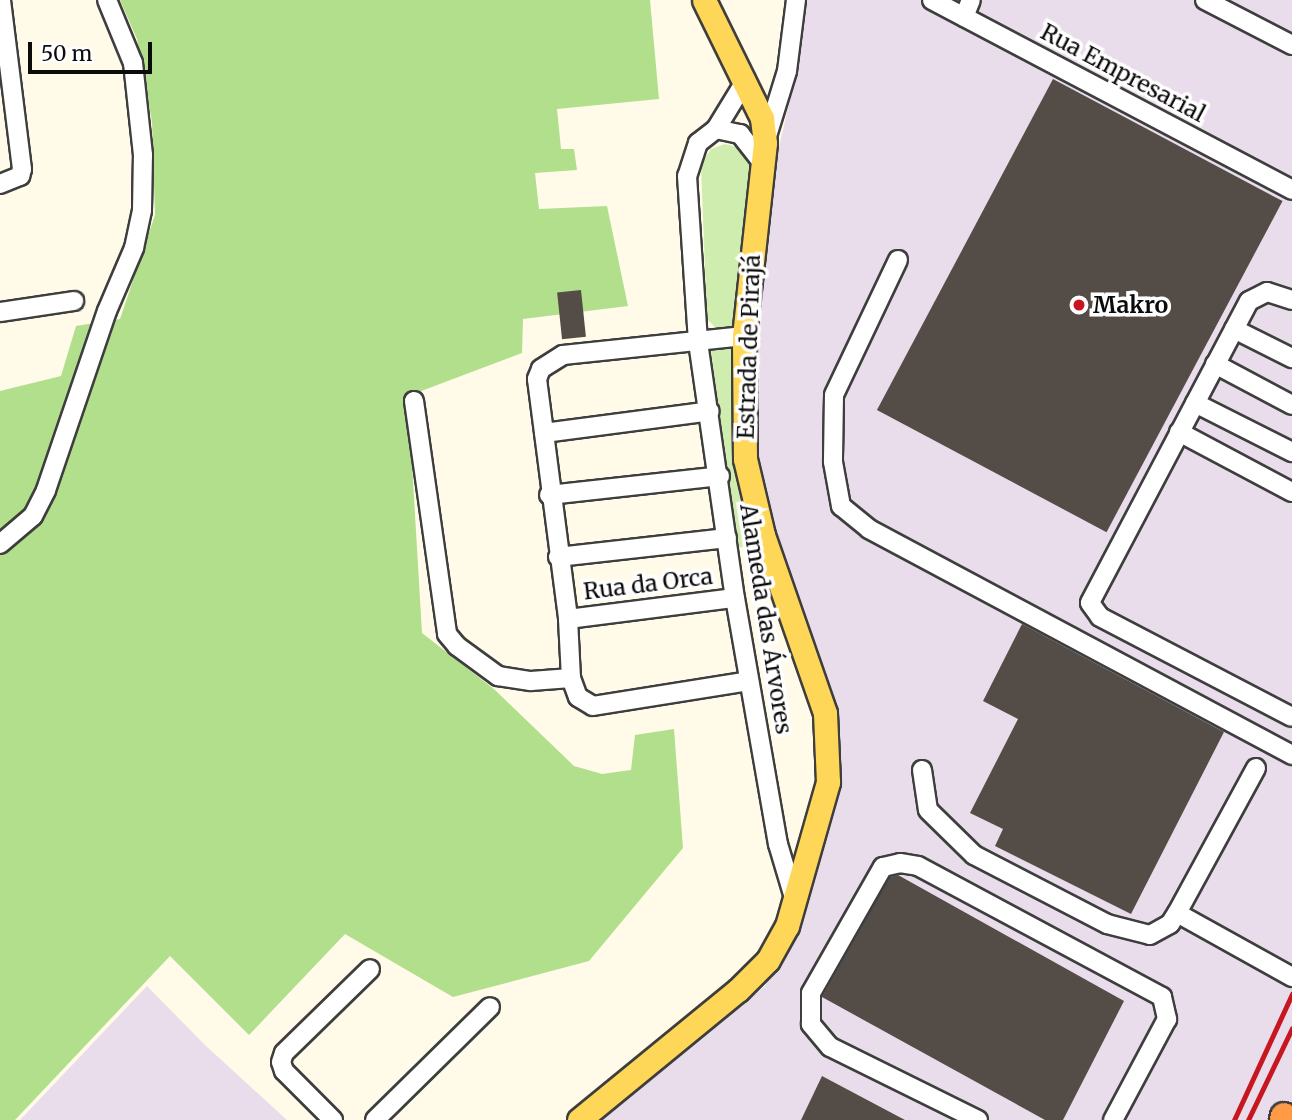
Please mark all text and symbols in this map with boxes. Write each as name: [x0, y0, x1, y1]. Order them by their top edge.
street label: Rua Empresarial: [1036, 18, 1210, 128]
scale bar: [32, 28, 156, 72]
text: 50 m: [41, 40, 92, 67]
street label: Estrada de Pirajá: [732, 254, 766, 440]
place label: Makro: [1093, 291, 1168, 319]
marker: Makro: [1071, 297, 1087, 313]
street label: Alameda das Árvores: [734, 502, 798, 736]
street label: Rua da Orca: [582, 562, 714, 606]

